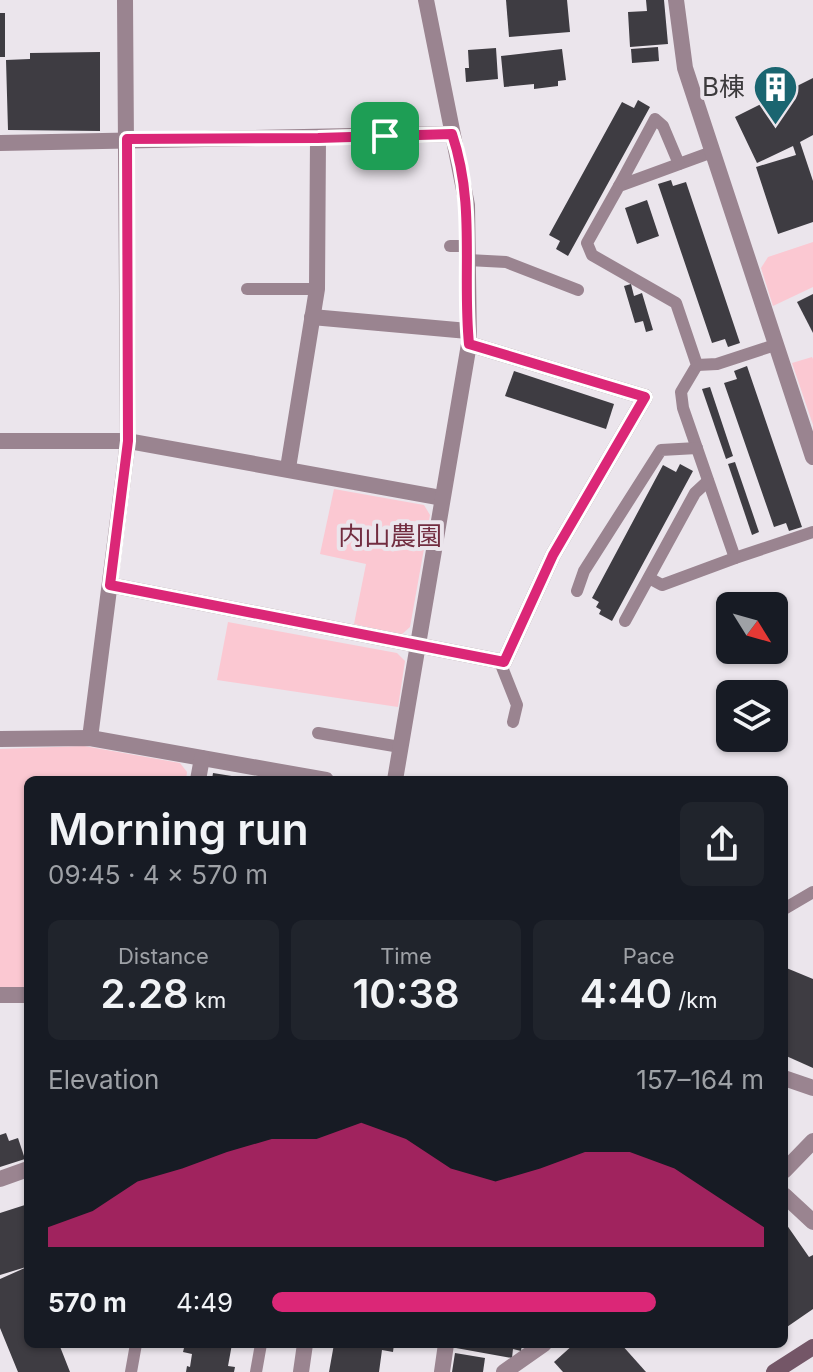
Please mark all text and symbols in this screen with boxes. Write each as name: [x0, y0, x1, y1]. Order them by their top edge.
building icon: B棟: [752, 63, 800, 126]
place label: B棟: [702, 71, 745, 102]
pin: [351, 102, 419, 170]
icon: arrive: [363, 114, 407, 158]
park label: 内山農園: [338, 520, 442, 551]
north arrow: [716, 592, 788, 664]
map controls: [716, 592, 788, 752]
button: layers: [716, 680, 788, 752]
text: Morning run: [48, 802, 309, 856]
button: share: [680, 802, 764, 886]
text: 09:45 · 4 × 570 m: [48, 859, 268, 890]
text: Distance: [118, 943, 209, 969]
text: Time: [380, 943, 432, 969]
text: Pace: [623, 943, 675, 969]
text: 2.28: [100, 969, 189, 1018]
text: 10:38: [352, 969, 460, 1018]
text: 4:40: [580, 969, 672, 1018]
text: km: [189, 987, 226, 1013]
text: /km: [672, 987, 718, 1013]
text: Elevation: [48, 1064, 159, 1095]
text: 157–164 m: [636, 1064, 764, 1095]
text: 570 m: [48, 1287, 127, 1318]
text: 4:49: [176, 1287, 233, 1318]

